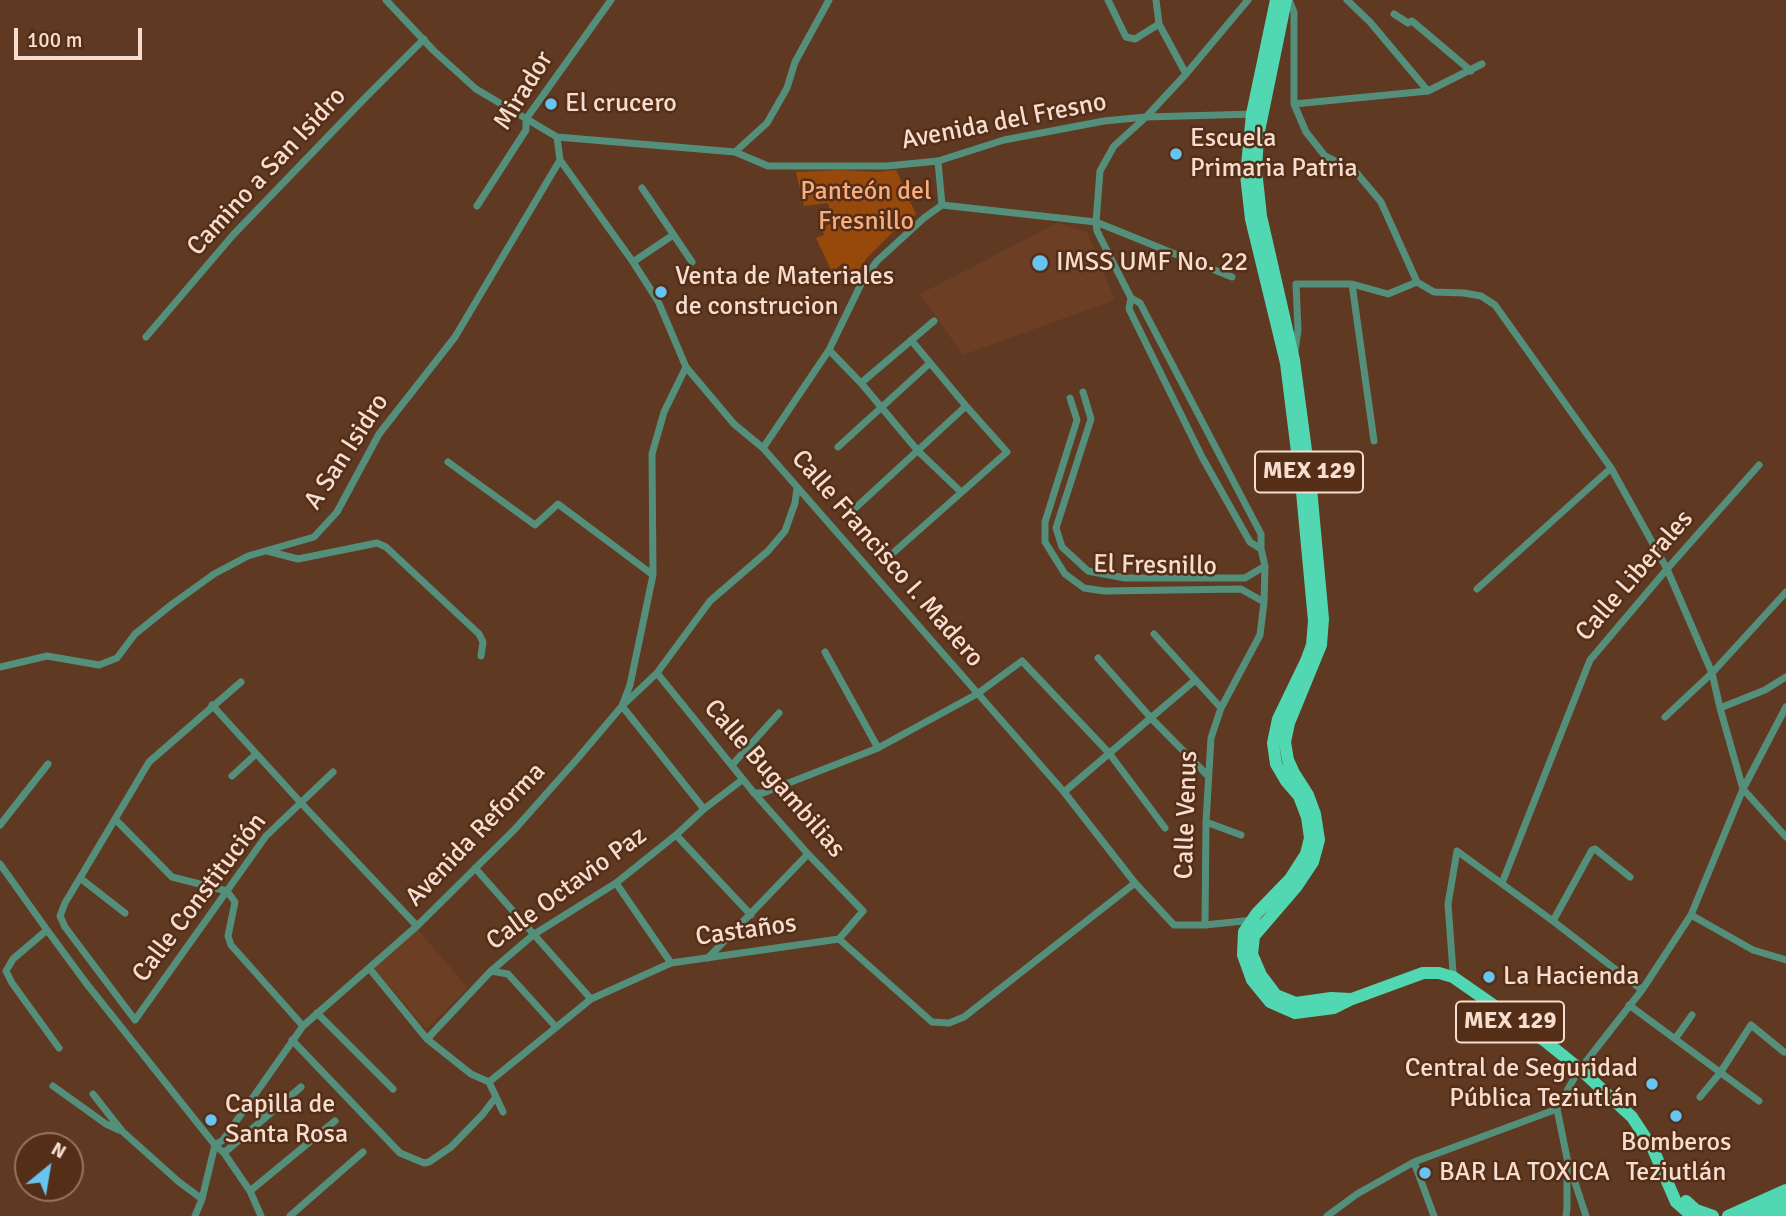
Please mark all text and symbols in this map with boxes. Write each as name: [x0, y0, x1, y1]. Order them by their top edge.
scale bar: [18, 14, 145, 58]
text: 100 m: [27, 27, 82, 53]
street label: Mirador: [488, 46, 560, 136]
street label: Camino a San Isidro: [181, 81, 353, 263]
street label: Avenida del Fresno: [899, 87, 1109, 157]
place label: El crucero: [565, 88, 677, 120]
marker: El crucero: [543, 96, 559, 112]
place label: Escuela Primaria Patria: [1190, 123, 1358, 184]
marker: Escuela Primaria Patria: [1168, 146, 1184, 162]
park label: Panteón del Fresnillo: [800, 176, 932, 238]
place label: IMSS UMF No. 22: [1056, 247, 1248, 279]
marker: IMSS UMF No. 22: [1030, 253, 1050, 273]
place label: Venta de Materiales de construcion: [675, 261, 894, 322]
marker: Venta de Materiales de construcion: [653, 284, 669, 300]
street label: A San Isidro: [298, 388, 396, 516]
street label: Calle Francisco I. Madero: [784, 444, 990, 674]
road number: MEX 129: [1255, 452, 1363, 492]
street label: Calle Liberales: [1570, 504, 1700, 648]
street label: El Fresnillo: [1093, 549, 1217, 583]
street label: Calle Bugambilias: [697, 693, 851, 865]
street label: Calle Venus: [1169, 750, 1205, 880]
street label: Avenida Reforma: [400, 757, 552, 913]
street label: Calle Constitución: [126, 807, 274, 989]
street label: Calle Octavio Paz: [481, 820, 653, 958]
street label: Castaños: [694, 908, 798, 954]
place label: La Hacienda: [1503, 961, 1640, 993]
marker: La Hacienda: [1481, 969, 1497, 985]
road number: MEX 129: [1456, 1002, 1564, 1042]
place label: Central de Seguridad Pública Teziutlán: [1405, 1053, 1638, 1114]
marker: Central de Seguridad Pública Teziutlán: [1644, 1076, 1660, 1092]
place label: Capilla de Santa Rosa: [225, 1089, 348, 1150]
marker: Bomberos Teziutlán: [1668, 1108, 1684, 1124]
marker: Capilla de Santa Rosa: [203, 1112, 219, 1128]
place label: Bomberos Teziutlán: [1621, 1127, 1731, 1188]
north arrow: [14, 1132, 84, 1202]
text: N: [47, 1137, 70, 1164]
place label: BAR LA TOXICA: [1439, 1157, 1610, 1189]
marker: BAR LA TOXICA: [1417, 1165, 1433, 1181]

